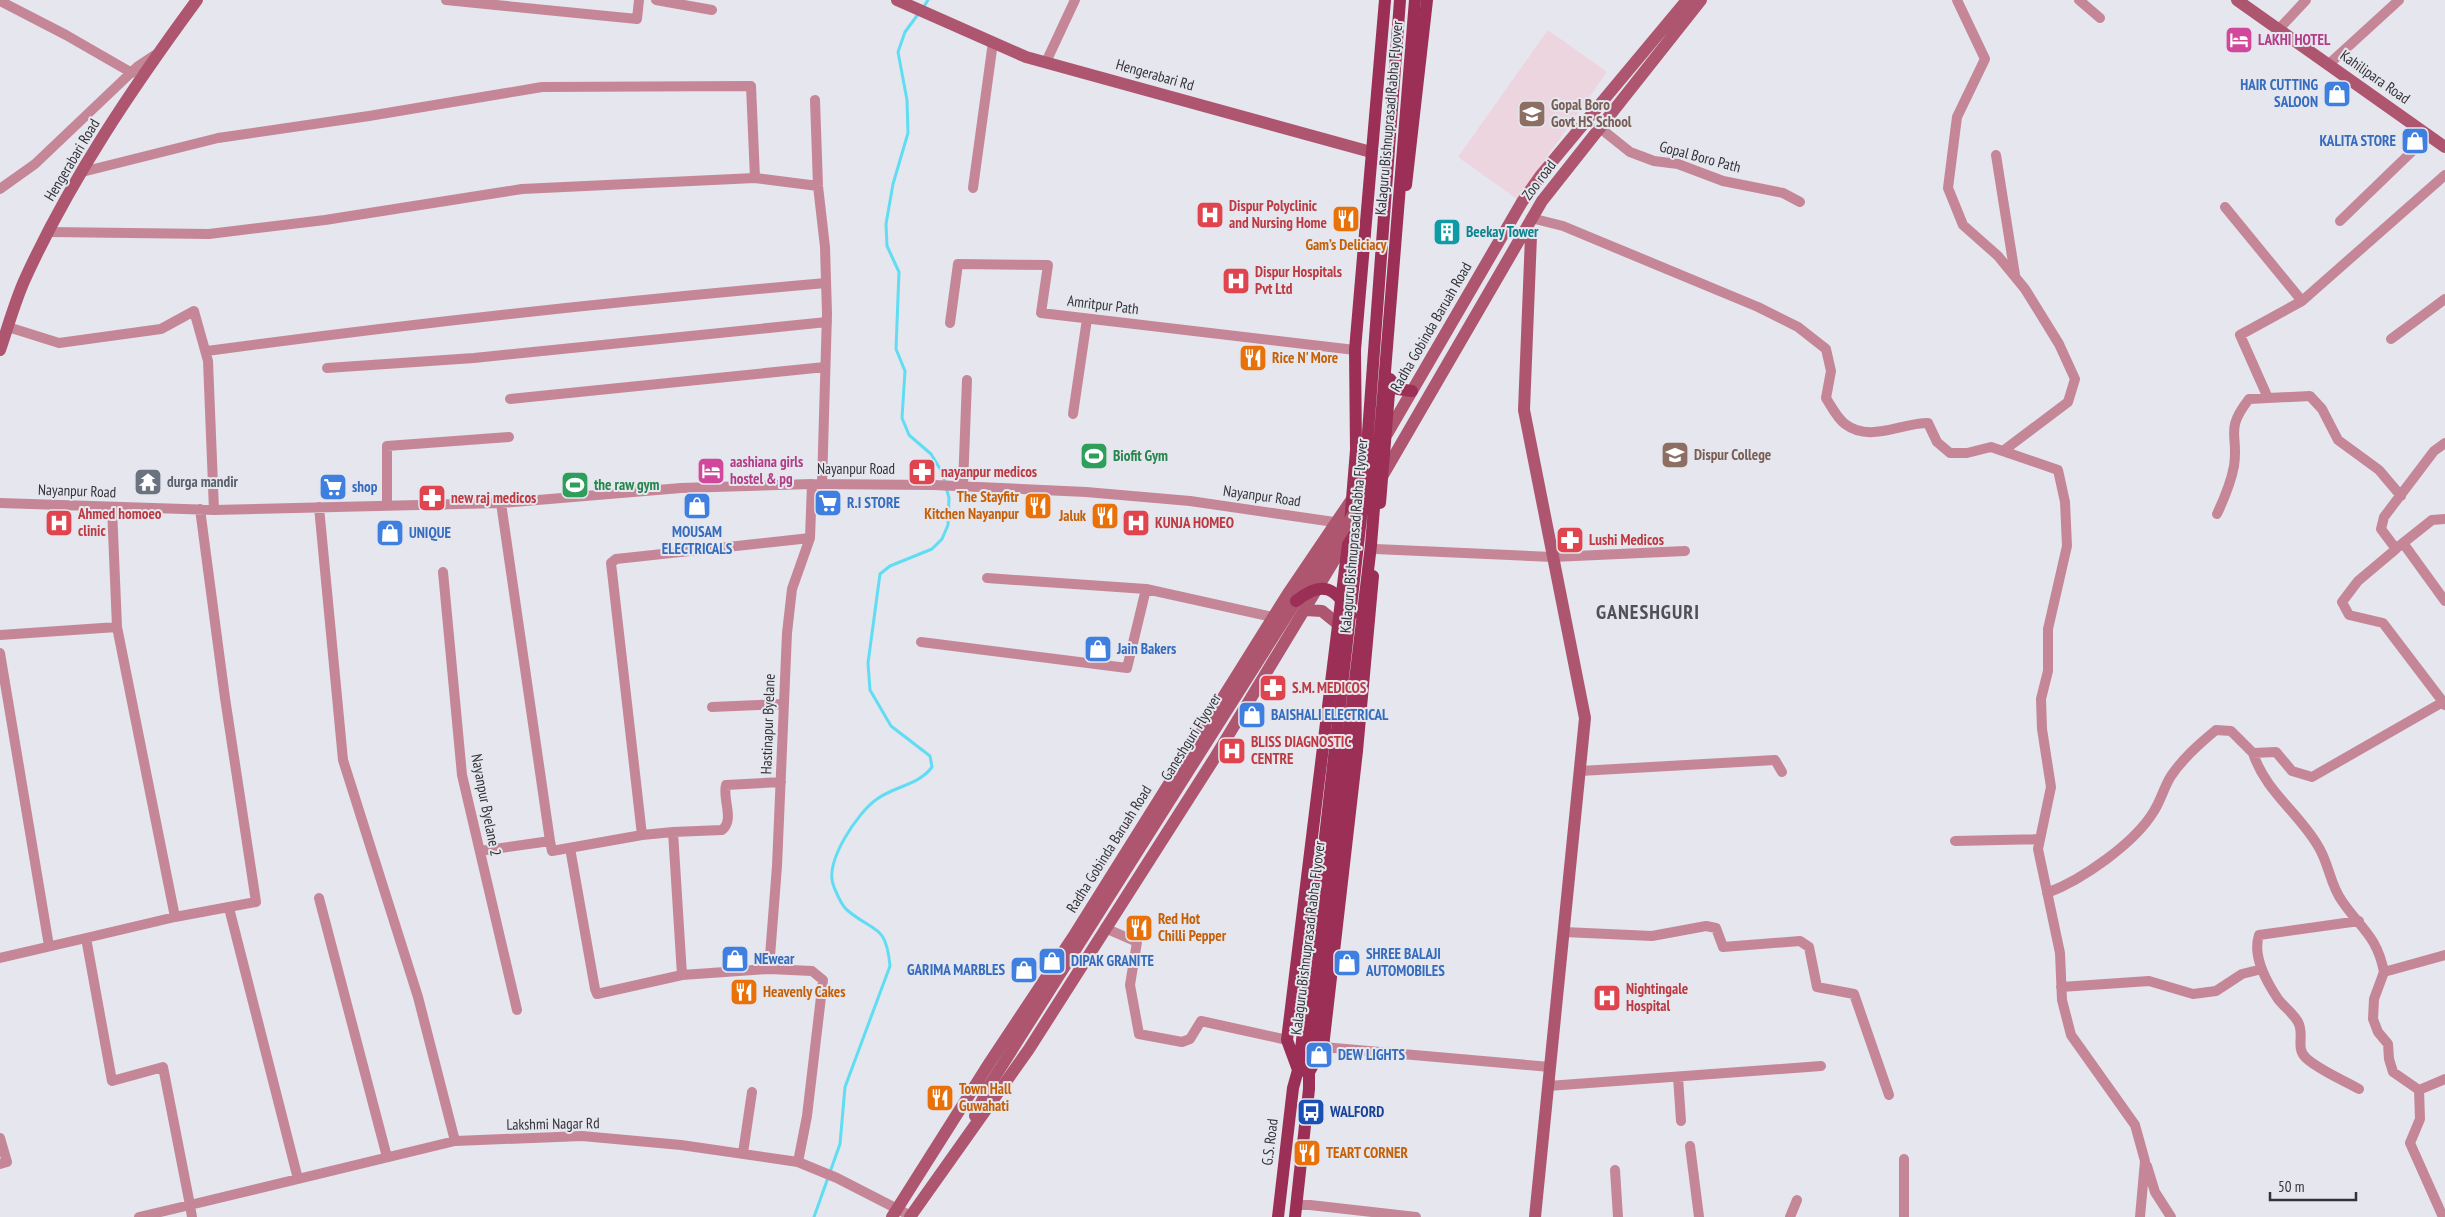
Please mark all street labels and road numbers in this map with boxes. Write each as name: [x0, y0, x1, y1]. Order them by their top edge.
street label: Kalaguru Bishnuprasad Rabha Flyover: [1371, 19, 1407, 216]
street label: Kahilipara Road: [2337, 46, 2414, 108]
street label: Hengerabari Rd: [1114, 54, 1196, 95]
street label: Hengerabari Road: [40, 115, 103, 204]
street label: Gopal Boro Path: [1657, 137, 1743, 176]
street label: Zoo road: [1517, 156, 1560, 203]
street label: Radha Gobinda Baruah Road: [1386, 259, 1475, 395]
street label: Amritpur Path: [1066, 291, 1140, 318]
street label: Kalaguru Bishnuprasad Rabha Flyover: [1336, 437, 1372, 634]
street label: Nayanpur Road: [817, 459, 895, 478]
street label: Nayanpur Road: [38, 480, 116, 501]
street label: Nayanpur Road: [1222, 481, 1302, 510]
street label: Hastinapur Byelane: [756, 673, 779, 775]
street label: Ganeshguri Flyover: [1156, 689, 1225, 784]
street label: Nayanpur Byelane 2: [467, 752, 506, 858]
street label: Radha Gobinda Baruah Road: [1062, 782, 1155, 916]
street label: Kalaguru Bishnuprasad Rabha Flyover: [1286, 839, 1329, 1036]
street label: Lakshmi Nagar Rd: [506, 1113, 600, 1134]
street label: G.S. Road: [1257, 1117, 1282, 1166]

